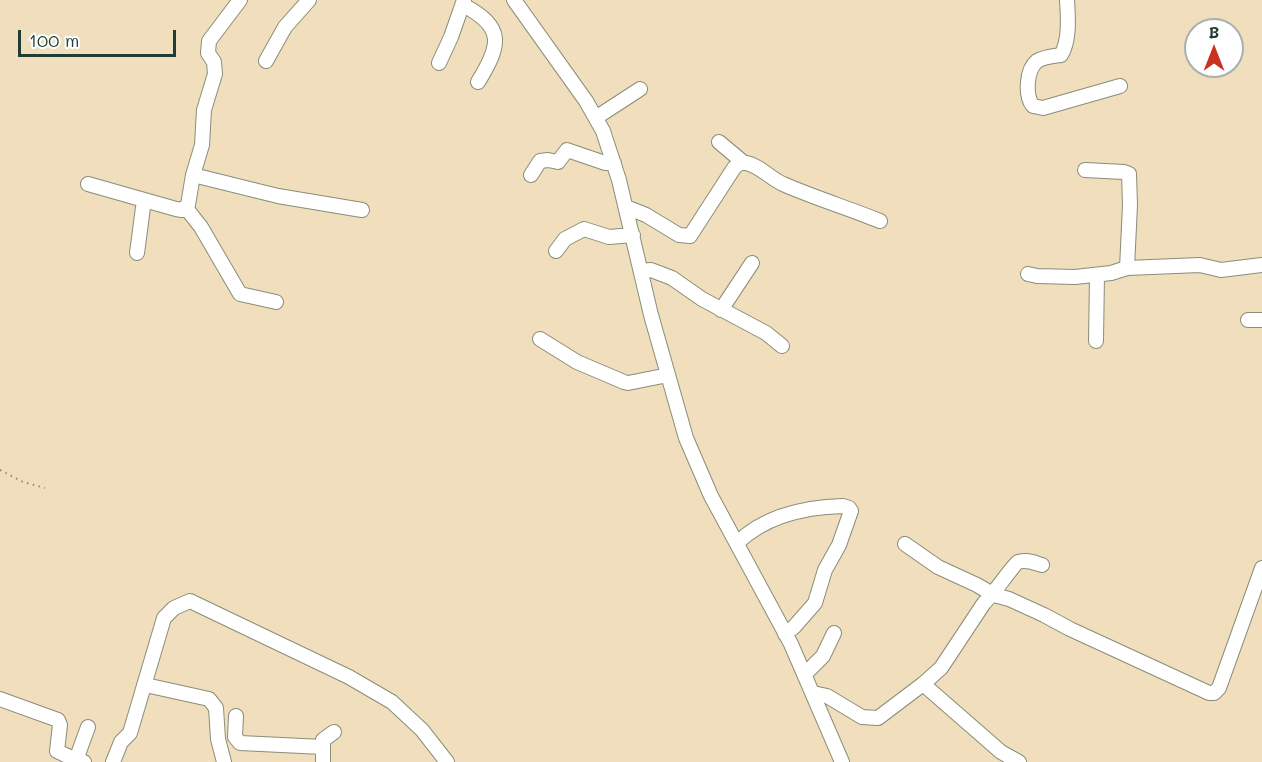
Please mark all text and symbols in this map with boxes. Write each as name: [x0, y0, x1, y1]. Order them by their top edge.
scale bar: [21, 18, 178, 56]
north arrow: [1184, 18, 1244, 78]
text: B: [1209, 21, 1219, 42]
text: 100 m: [29, 28, 79, 52]

